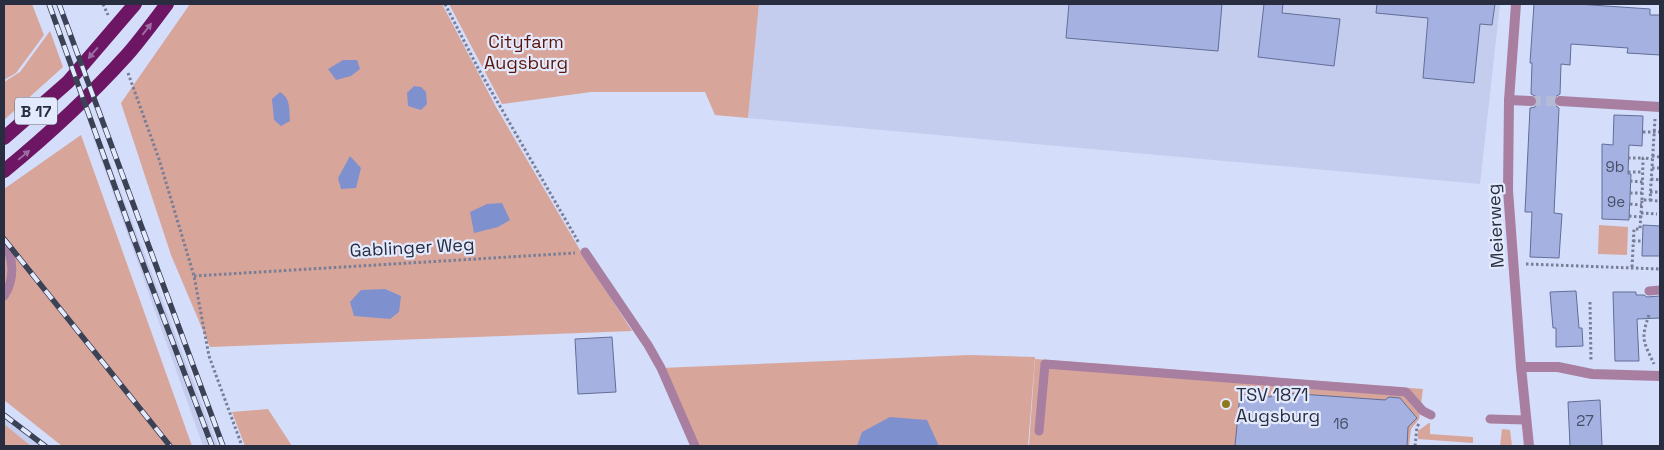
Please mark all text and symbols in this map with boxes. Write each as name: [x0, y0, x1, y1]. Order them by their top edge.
one-way arrow: [142, 23, 153, 36]
park label: Cityfarm Augsburg: [484, 30, 568, 74]
one-way arrow: [87, 47, 99, 59]
road number: B 17: [15, 98, 57, 124]
one-way arrow: [17, 149, 30, 160]
house number: 9b: [1606, 157, 1624, 176]
street label: Meierweg: [1481, 183, 1509, 269]
house number: 9e: [1607, 192, 1625, 211]
street label: Gablinger Weg: [349, 232, 475, 262]
place label: TSV 1871 Augsburg: [1236, 383, 1320, 427]
marker: TSV 1871 Augsburg: [1220, 398, 1232, 410]
house number: 27: [1576, 411, 1594, 430]
house number: 16: [1333, 414, 1349, 433]

